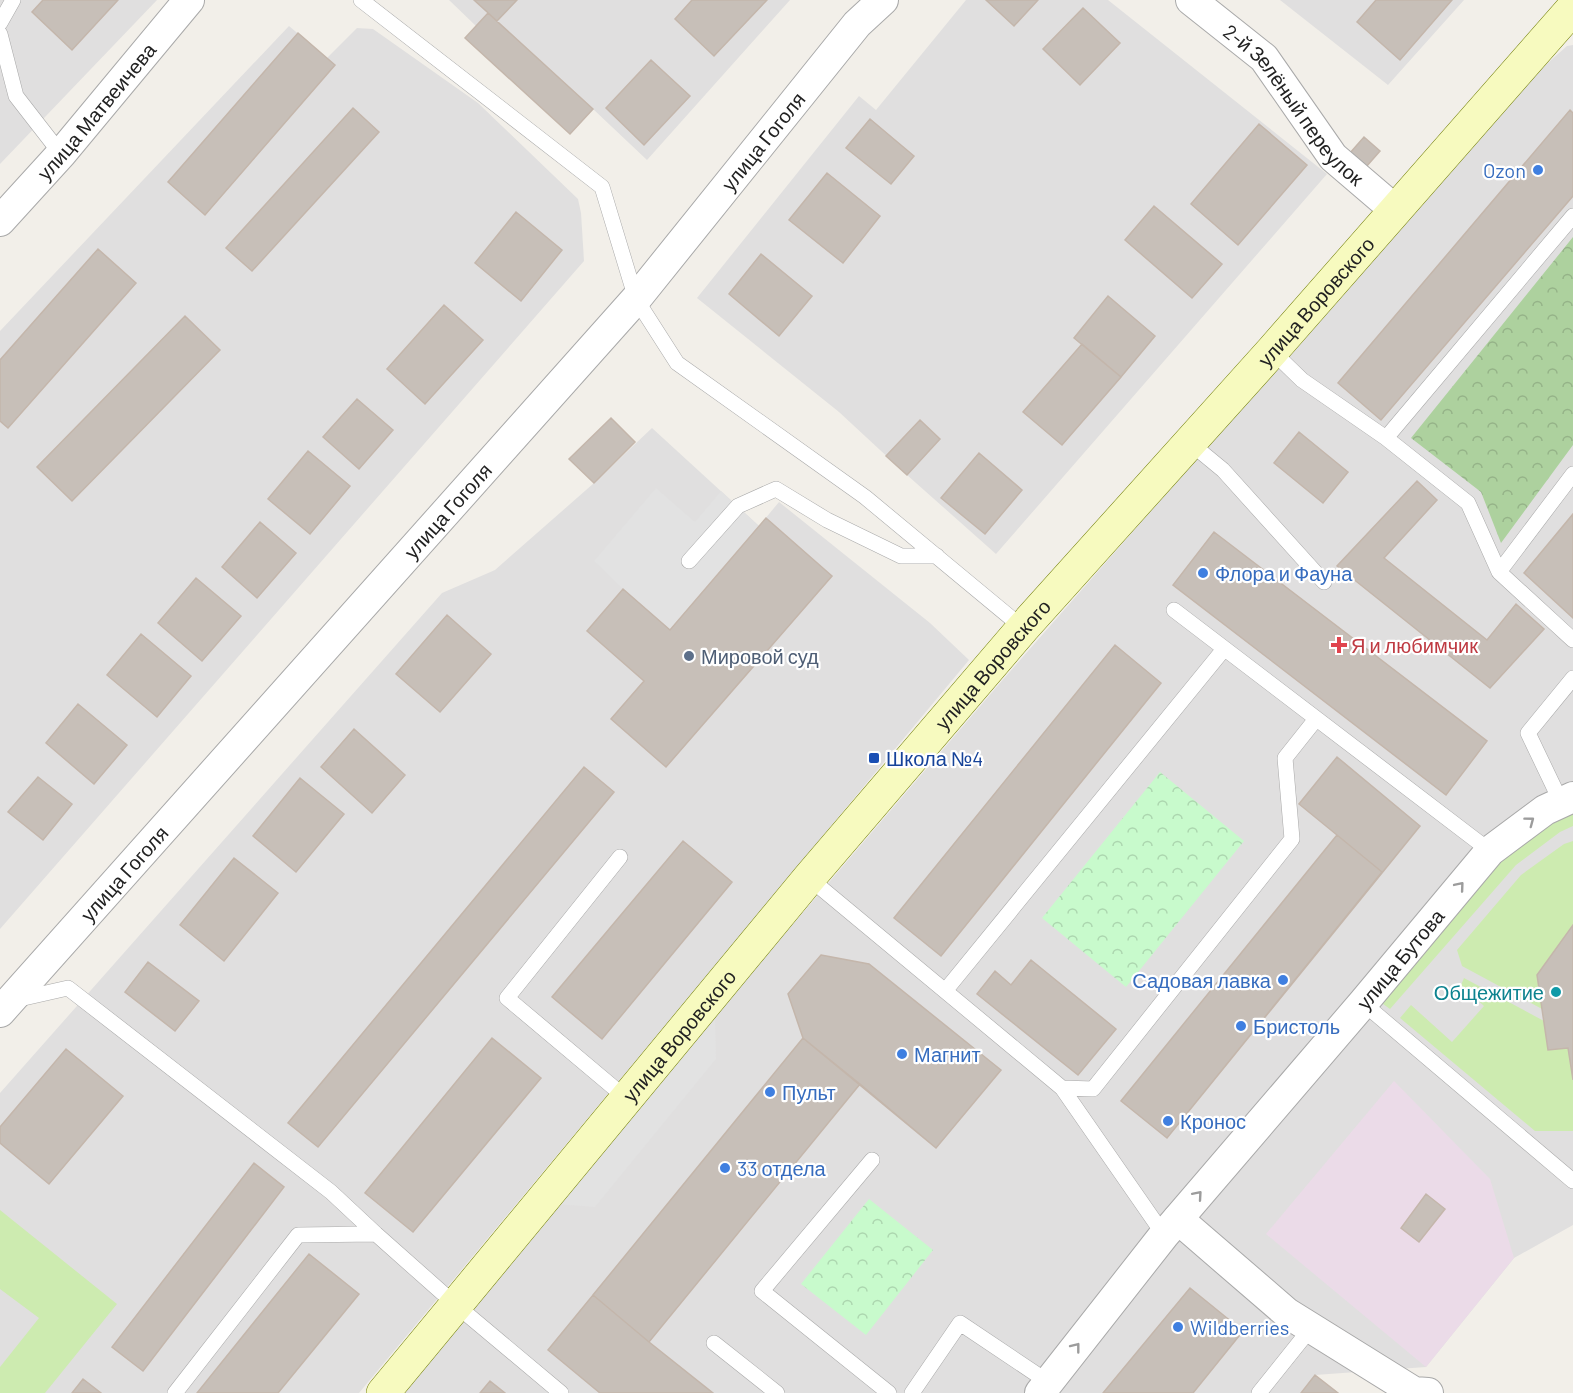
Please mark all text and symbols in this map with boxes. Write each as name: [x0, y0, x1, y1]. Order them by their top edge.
street label: 2-й Зелёный переулок: [1219, 19, 1369, 190]
street label: улица Матвеичева: [32, 37, 161, 185]
street label: улица Гоголя: [716, 87, 810, 195]
place label: Ozon: [1483, 158, 1526, 182]
marker: Ozon: [1531, 163, 1545, 177]
street label: улица Воровского: [1252, 232, 1379, 371]
street label: улица Гоголя: [399, 458, 496, 563]
place label: Флора и Фауна: [1215, 561, 1353, 585]
marker: Флора и Фауна: [1196, 566, 1210, 580]
street label: улица Воровского: [930, 594, 1055, 734]
place label: Я и любимчик: [1351, 633, 1478, 657]
marker: Я и любимчик: [1332, 638, 1346, 652]
place label: Мировой суд: [701, 644, 819, 668]
marker: Мировой суд: [682, 649, 696, 663]
place label: Школа №4: [886, 746, 983, 770]
marker: Школа №4: [867, 751, 881, 765]
one-way arrow: [1523, 817, 1534, 828]
street label: улица Гоголя: [75, 821, 173, 926]
one-way arrow: [1453, 882, 1464, 893]
street label: улица Бутова: [1351, 903, 1449, 1014]
street label: улица Воровского: [617, 965, 740, 1106]
place label: Садовая лавка: [1132, 968, 1272, 992]
marker: Садовая лавка: [1276, 973, 1290, 987]
place label: Общежитие: [1434, 980, 1544, 1004]
marker: Общежитие: [1549, 985, 1563, 999]
place label: Бристоль: [1253, 1014, 1340, 1038]
marker: Бристоль: [1234, 1019, 1248, 1033]
place label: Магнит: [914, 1042, 981, 1066]
marker: Магнит: [895, 1047, 909, 1061]
place label: Пульт: [782, 1080, 836, 1104]
marker: Пульт: [763, 1085, 777, 1099]
place label: Кронос: [1180, 1109, 1246, 1133]
marker: Кронос: [1161, 1114, 1175, 1128]
place label: 33 отдела: [737, 1156, 827, 1180]
marker: 33 отдела: [718, 1161, 732, 1175]
one-way arrow: [1191, 1191, 1202, 1202]
place label: Wildberries: [1190, 1315, 1289, 1339]
marker: Wildberries: [1171, 1320, 1185, 1334]
one-way arrow: [1068, 1343, 1079, 1354]

